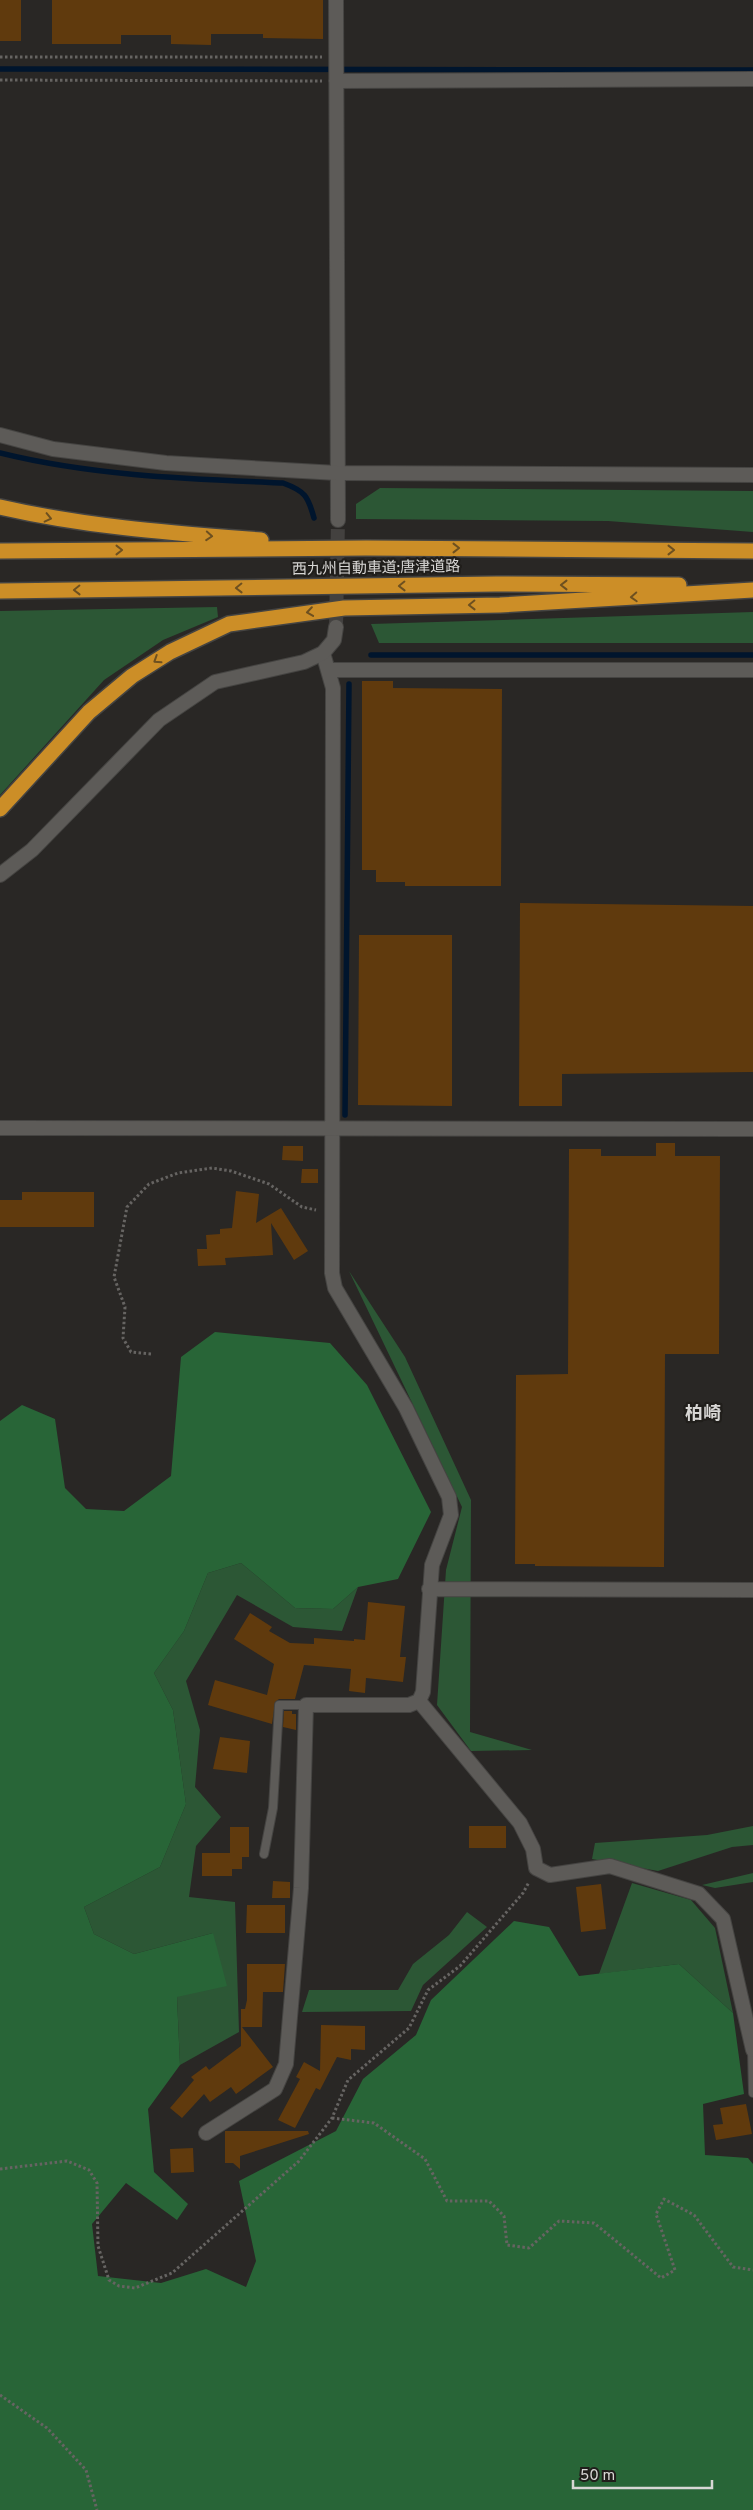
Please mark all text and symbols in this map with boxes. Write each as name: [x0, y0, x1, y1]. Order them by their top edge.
one-way arrow: [43, 512, 52, 523]
one-way arrow: [205, 530, 213, 541]
one-way arrow: [452, 543, 460, 553]
one-way arrow: [115, 545, 123, 555]
one-way arrow: [668, 545, 675, 555]
street label: 西九州自動車道;唐津道路: [292, 557, 460, 580]
one-way arrow: [560, 580, 568, 590]
one-way arrow: [398, 581, 406, 591]
one-way arrow: [235, 583, 243, 593]
one-way arrow: [73, 585, 80, 595]
one-way arrow: [630, 591, 638, 602]
one-way arrow: [468, 600, 476, 611]
one-way arrow: [306, 607, 314, 617]
one-way arrow: [153, 654, 163, 663]
district label: 柏崎: [685, 1403, 721, 1426]
scale bar: [573, 2458, 712, 2490]
text: 50 m: [580, 2467, 615, 2486]

